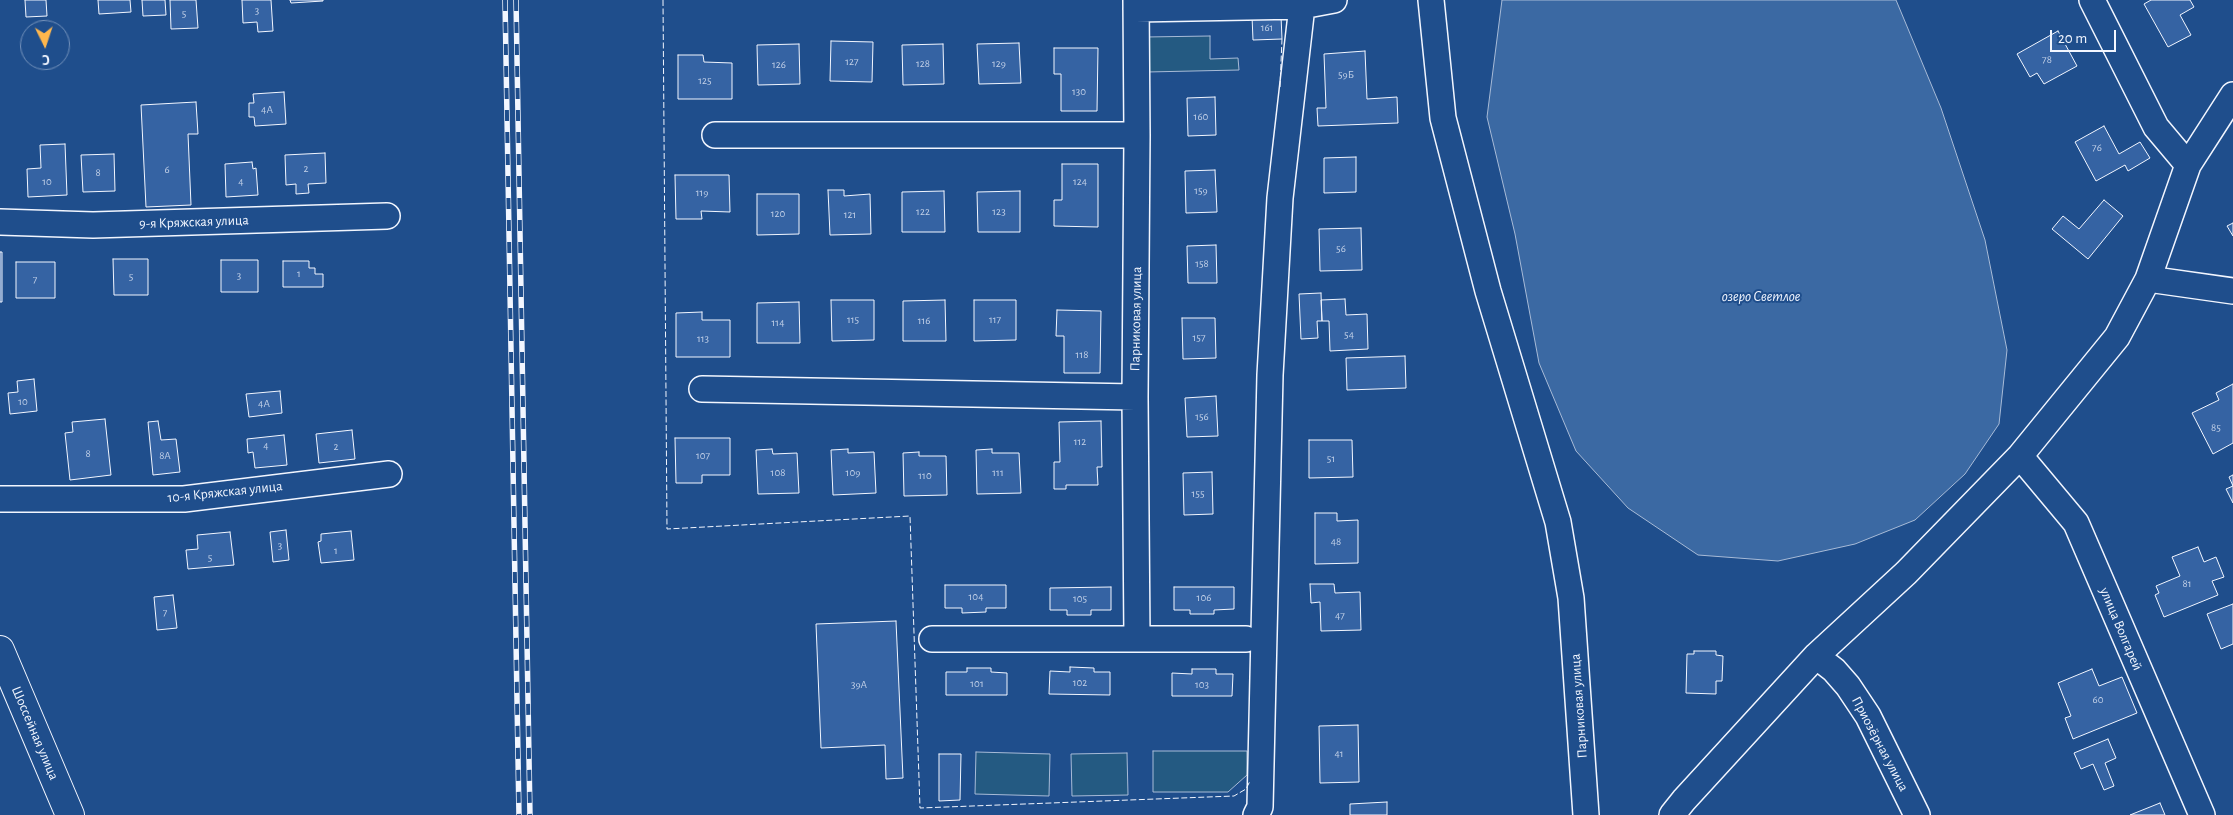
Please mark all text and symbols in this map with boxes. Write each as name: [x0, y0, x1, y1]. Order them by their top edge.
house number: 3: [255, 4, 259, 18]
house number: 5: [182, 7, 186, 21]
north arrow: [20, 20, 70, 70]
scale bar: [2053, 20, 2119, 52]
house number: 161: [1261, 21, 1273, 35]
text: 20 m: [2058, 31, 2087, 46]
text: С: [42, 52, 50, 66]
house number: 78: [2042, 53, 2052, 67]
house number: 127: [845, 55, 859, 69]
house number: 128: [916, 57, 930, 71]
house number: 129: [992, 57, 1006, 71]
house number: 126: [772, 58, 786, 72]
house number: 59Б: [1338, 68, 1354, 82]
house number: 125: [698, 74, 712, 88]
house number: 130: [1072, 85, 1086, 99]
house number: 4А: [261, 103, 273, 117]
house number: 160: [1194, 110, 1208, 124]
house number: 76: [2092, 141, 2102, 155]
house number: 2: [303, 162, 309, 176]
house number: 6: [164, 163, 170, 177]
house number: 8: [95, 166, 101, 180]
house number: 10: [42, 175, 52, 189]
house number: 4: [238, 175, 244, 189]
house number: 124: [1073, 175, 1087, 189]
house number: 159: [1194, 184, 1208, 198]
house number: 119: [696, 186, 708, 200]
house number: 122: [916, 205, 930, 219]
house number: 123: [992, 205, 1006, 219]
house number: 120: [771, 207, 785, 221]
house number: 121: [844, 208, 856, 222]
street label: 9-я Кряжская улица: [139, 212, 249, 232]
house number: 56: [1336, 242, 1346, 256]
house number: 158: [1195, 257, 1209, 271]
street label: Парниковая улица: [1127, 266, 1145, 372]
house number: 1: [297, 267, 301, 281]
house number: 3: [237, 269, 241, 283]
house number: 5: [129, 270, 133, 284]
house number: 7: [33, 273, 37, 287]
water label: озеро Светлое: [1722, 287, 1800, 305]
house number: 115: [847, 313, 859, 327]
house number: 117: [989, 313, 1001, 327]
house number: 116: [918, 314, 930, 328]
house number: 114: [772, 316, 784, 330]
house number: 54: [1344, 328, 1354, 342]
house number: 157: [1193, 331, 1205, 345]
house number: 113: [697, 332, 709, 346]
house number: 118: [1076, 348, 1088, 362]
house number: 10: [18, 395, 28, 409]
house number: 4А: [258, 397, 270, 411]
house number: 156: [1195, 410, 1209, 424]
house number: 85: [2211, 421, 2221, 435]
house number: 112: [1074, 435, 1086, 449]
house number: 4: [263, 439, 269, 453]
house number: 2: [333, 440, 339, 454]
house number: 8: [85, 447, 91, 461]
house number: 8А: [159, 449, 171, 463]
house number: 107: [696, 449, 710, 463]
house number: 51: [1327, 452, 1335, 466]
house number: 108: [771, 466, 785, 480]
house number: 109: [846, 466, 860, 480]
house number: 111: [992, 466, 1004, 480]
house number: 110: [918, 469, 932, 483]
street label: 10-я Кряжская улица: [167, 478, 283, 506]
house number: 155: [1192, 487, 1204, 501]
house number: 48: [1331, 535, 1341, 549]
house number: 3: [278, 539, 282, 553]
house number: 1: [334, 544, 338, 558]
house number: 5: [208, 551, 212, 565]
house number: 81: [2183, 577, 2191, 591]
street label: улица Волгарей: [2096, 585, 2146, 673]
house number: 104: [969, 590, 983, 604]
house number: 106: [1197, 591, 1211, 605]
house number: 105: [1073, 592, 1087, 606]
house number: 7: [163, 606, 167, 620]
house number: 47: [1335, 609, 1345, 623]
street label: Парниковая улица: [1567, 653, 1591, 759]
house number: 102: [1073, 676, 1087, 690]
house number: 101: [970, 677, 984, 691]
house number: 39А: [851, 678, 867, 692]
house number: 103: [1195, 678, 1209, 692]
street label: Шоссейная улица: [8, 683, 62, 783]
house number: 60: [2093, 693, 2103, 707]
street label: Приозёрная улица: [1848, 694, 1912, 794]
house number: 41: [1334, 747, 1344, 761]

